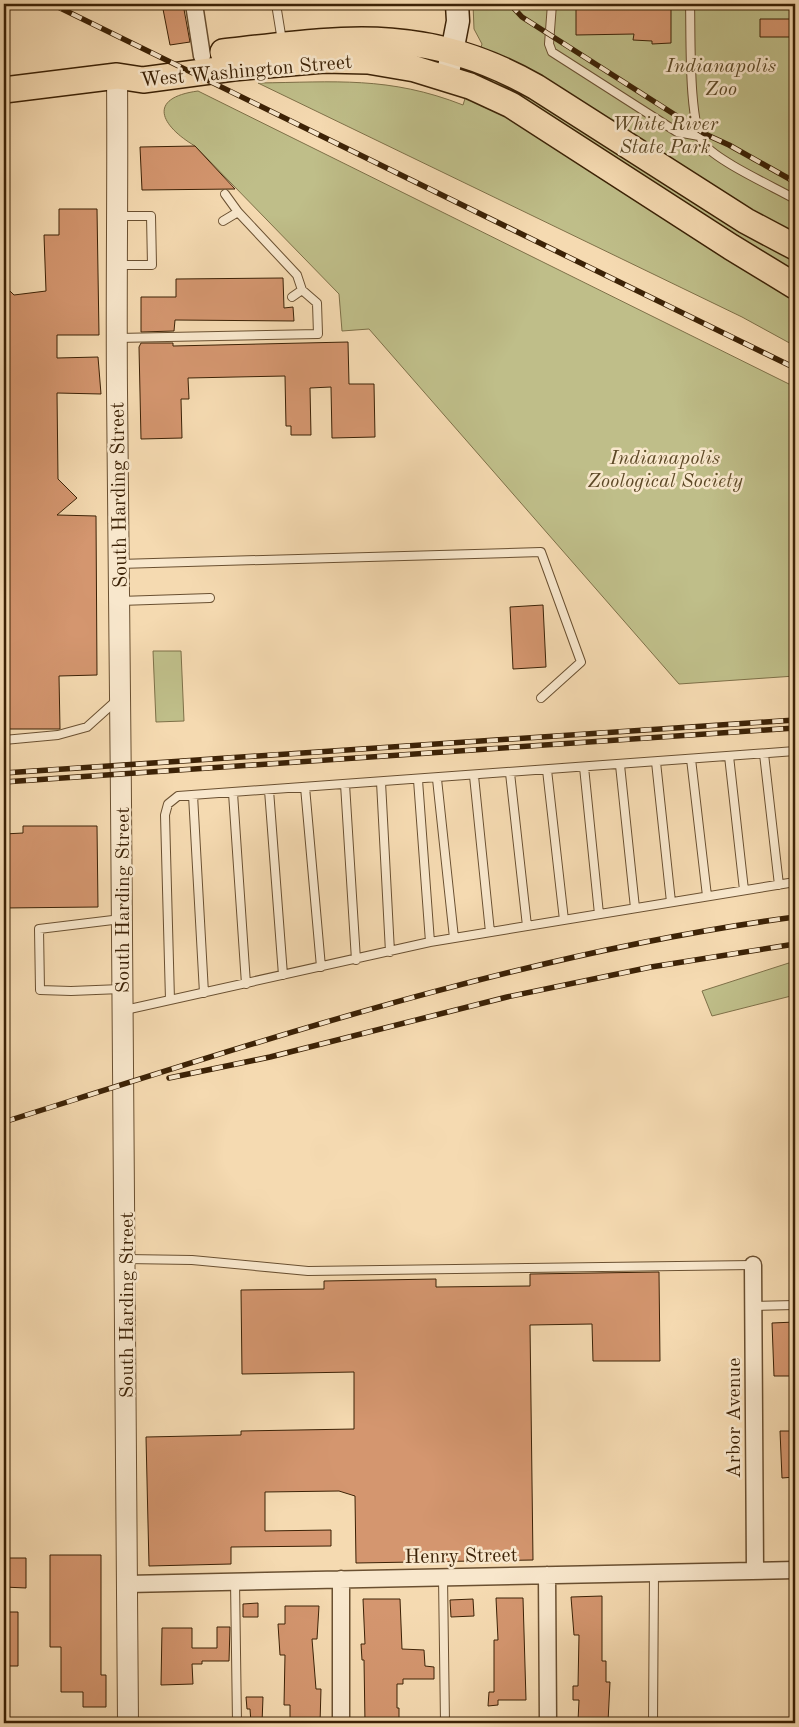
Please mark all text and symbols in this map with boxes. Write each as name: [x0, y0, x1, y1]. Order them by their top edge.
street label: West Washington Street: [139, 53, 353, 91]
park label: Indianapolis Zoo: [665, 57, 776, 100]
park label: White River State Park: [612, 115, 718, 158]
street label: South Harding Street: [108, 402, 132, 588]
park label: Indianapolis Zoological Society: [587, 449, 744, 492]
street label: South Harding Street: [114, 807, 134, 993]
street label: South Harding Street: [118, 1212, 138, 1398]
street label: Arbor Avenue: [725, 1358, 745, 1478]
street label: Henry Street: [404, 1546, 518, 1568]

